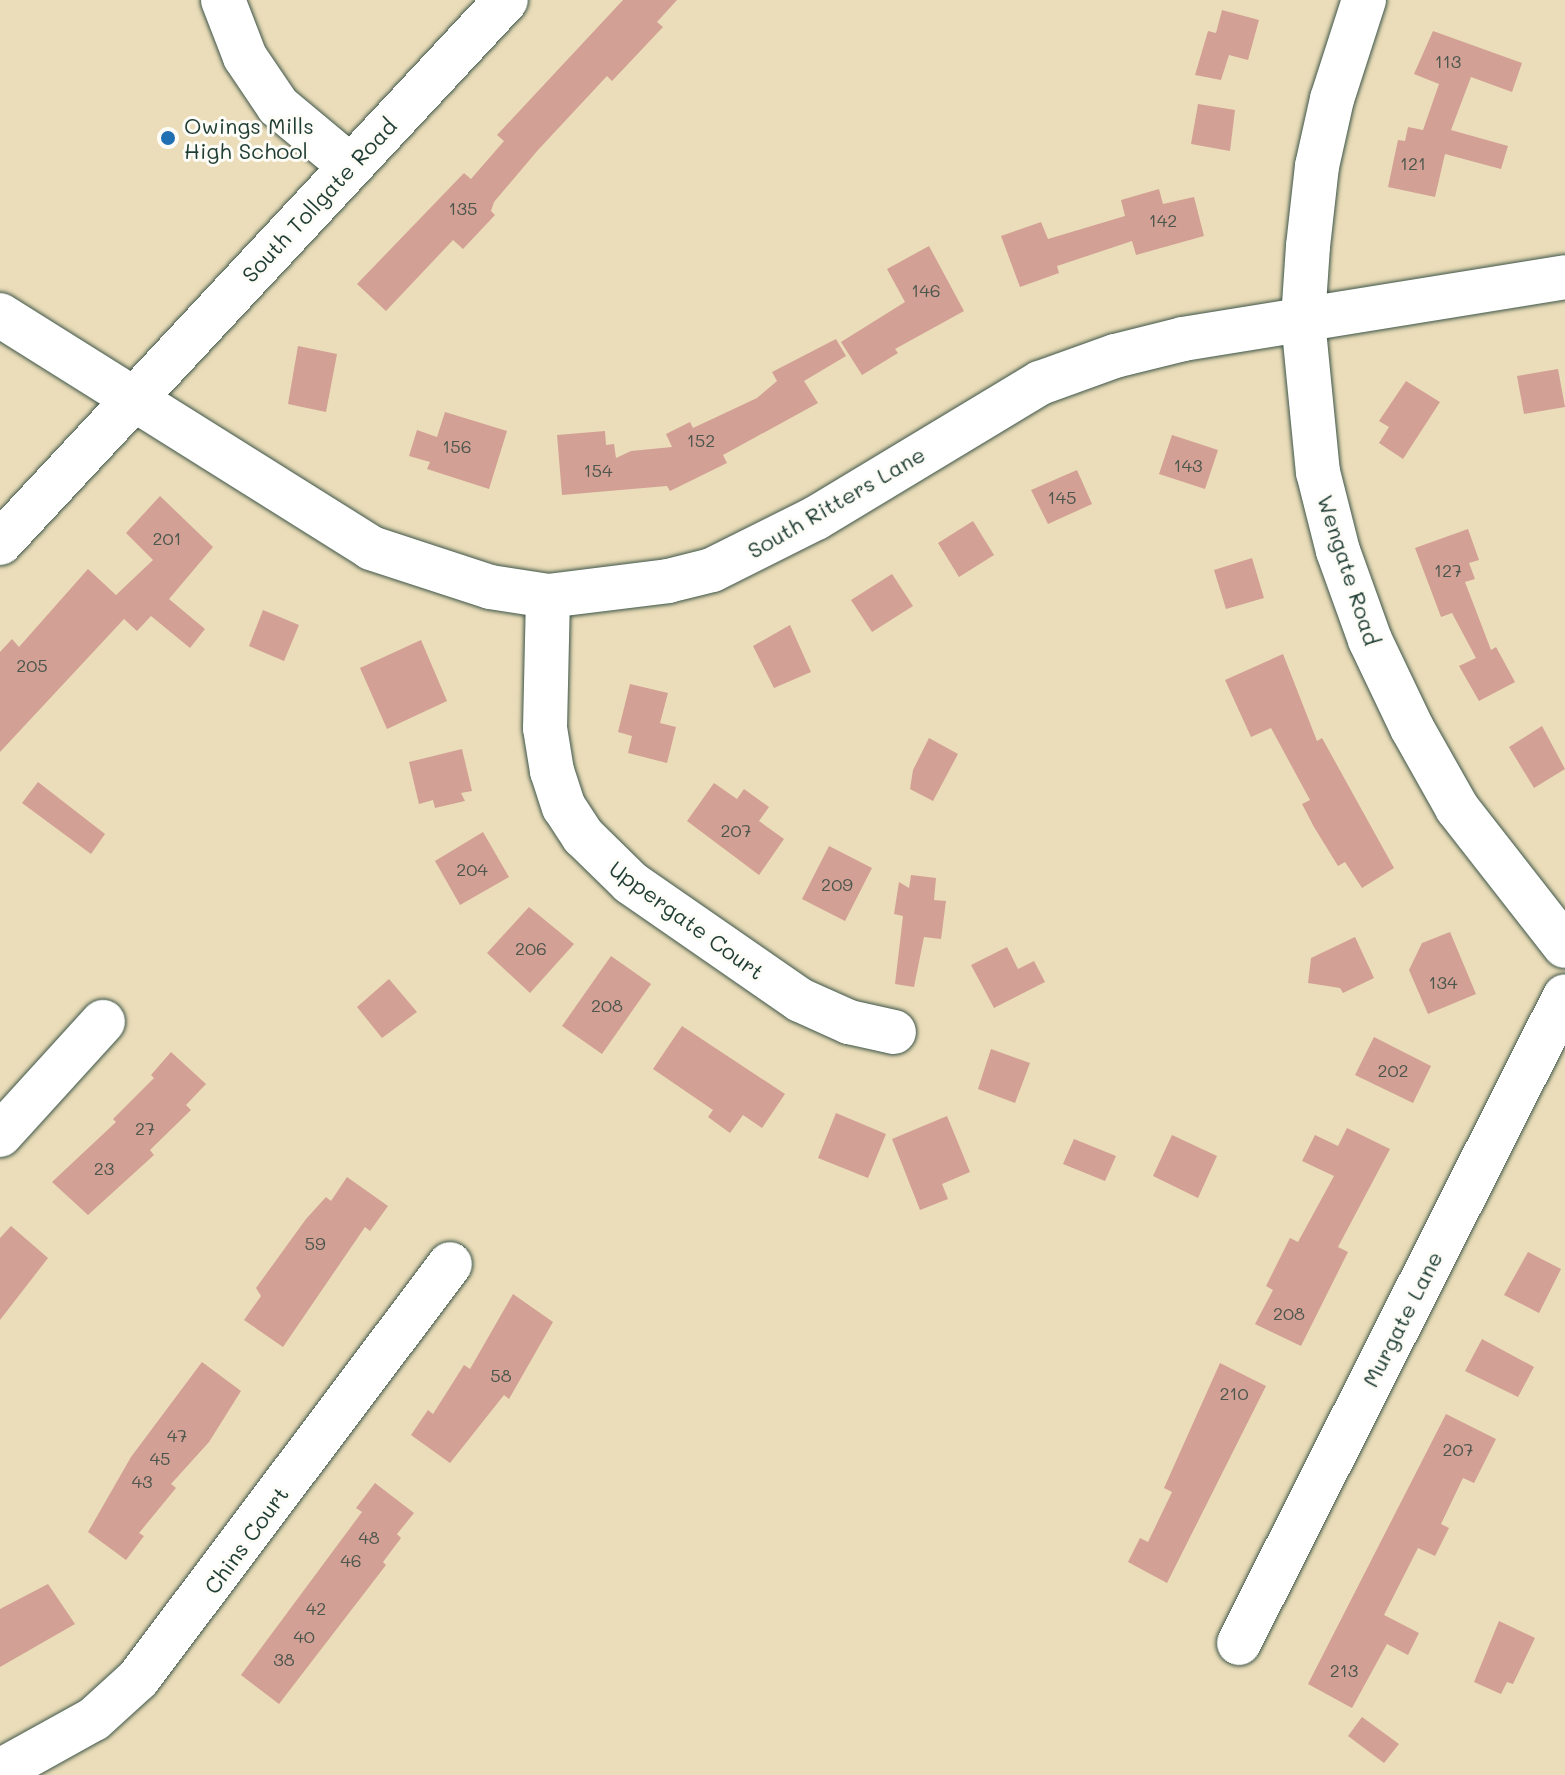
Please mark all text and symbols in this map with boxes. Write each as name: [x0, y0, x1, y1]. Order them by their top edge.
house number: 113: [1435, 50, 1461, 72]
place label: Owings Mills High School: [184, 112, 314, 164]
street label: South Tollgate Road: [236, 113, 402, 287]
marker: Owings Mills High School: [159, 129, 177, 147]
house number: 121: [1400, 152, 1426, 174]
house number: 135: [448, 197, 478, 219]
house number: 142: [1149, 209, 1177, 231]
house number: 146: [911, 279, 941, 301]
house number: 152: [687, 429, 715, 451]
house number: 156: [442, 435, 472, 457]
street label: South Ritters Lane: [743, 441, 929, 563]
house number: 143: [1173, 454, 1203, 476]
house number: 154: [583, 459, 613, 481]
house number: 145: [1047, 486, 1077, 508]
street label: Wengate Road: [1312, 491, 1386, 649]
house number: 201: [152, 527, 182, 549]
house number: 127: [1434, 559, 1462, 581]
house number: 205: [16, 654, 48, 676]
house number: 207: [720, 819, 752, 841]
street label: Uppergate Court: [604, 855, 770, 985]
house number: 204: [456, 858, 488, 880]
house number: 209: [821, 873, 853, 895]
house number: 206: [515, 937, 547, 959]
house number: 134: [1428, 971, 1458, 993]
house number: 208: [591, 994, 623, 1016]
house number: 202: [1377, 1059, 1409, 1081]
house number: 27: [135, 1117, 155, 1139]
house number: 23: [94, 1157, 114, 1179]
house number: 59: [304, 1232, 326, 1254]
street label: Murgate Lane: [1357, 1247, 1447, 1391]
house number: 208: [1273, 1302, 1305, 1324]
house number: 58: [490, 1364, 512, 1386]
house number: 210: [1219, 1382, 1249, 1404]
house number: 47: [167, 1424, 187, 1446]
house number: 207: [1442, 1438, 1474, 1460]
house number: 45: [149, 1447, 171, 1469]
house number: 43: [131, 1470, 153, 1492]
street label: Chins Court: [198, 1481, 294, 1599]
house number: 48: [358, 1526, 380, 1548]
house number: 46: [340, 1549, 362, 1571]
house number: 42: [306, 1597, 326, 1619]
house number: 40: [293, 1625, 315, 1647]
house number: 38: [273, 1648, 295, 1670]
house number: 213: [1330, 1659, 1358, 1681]

